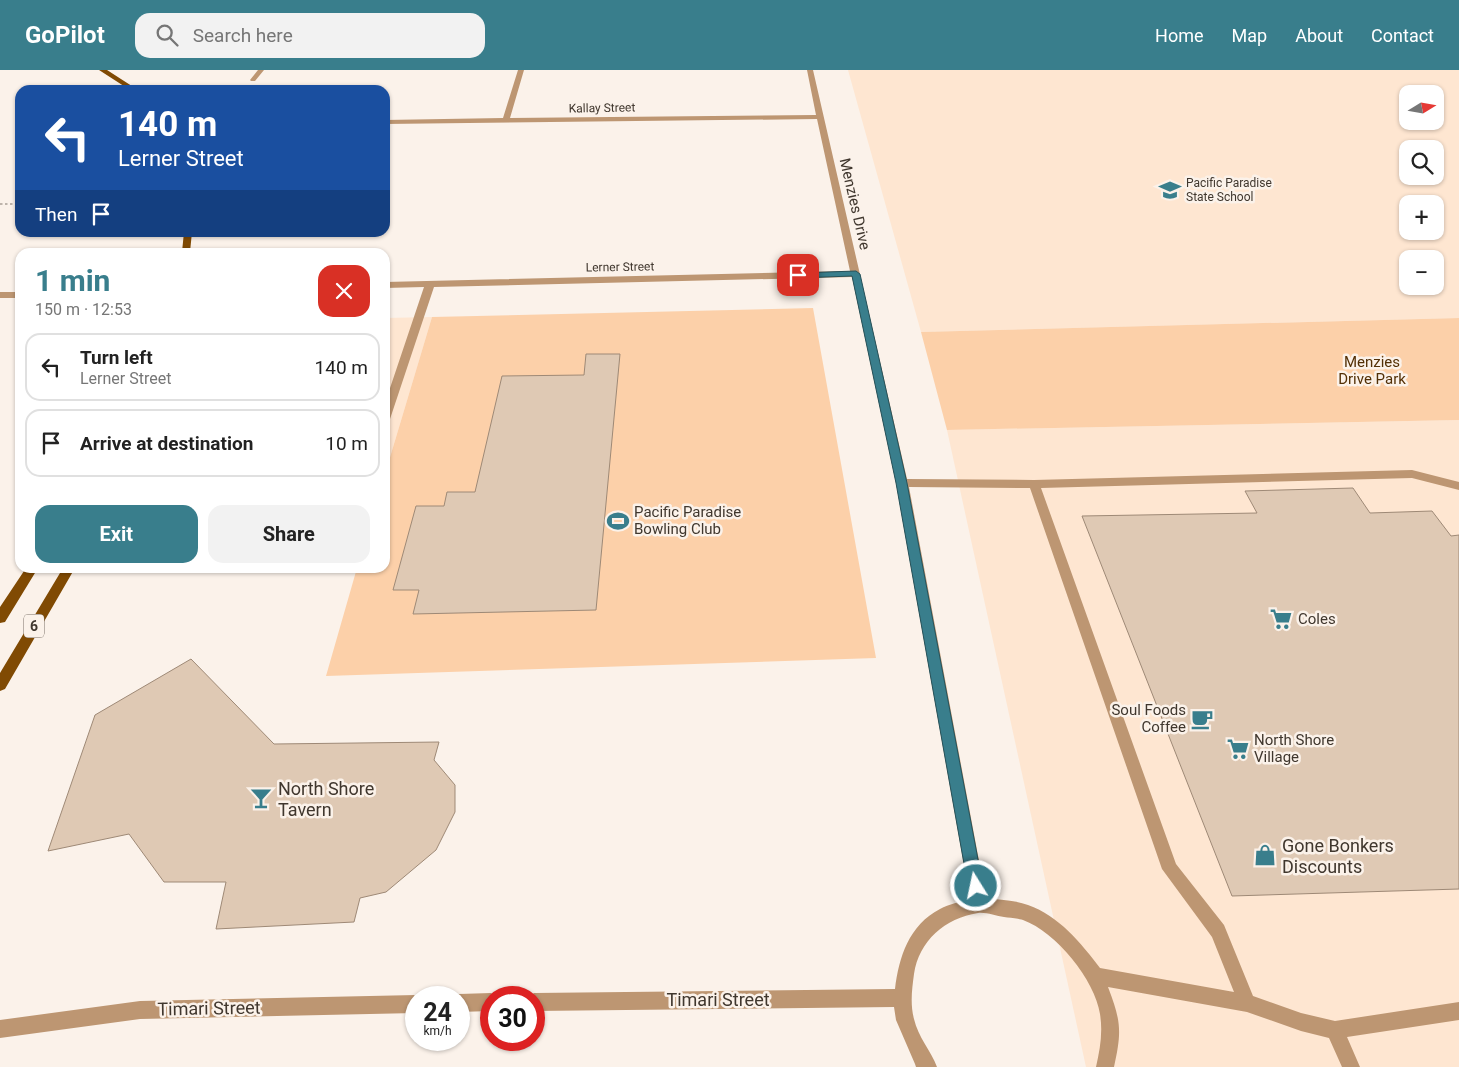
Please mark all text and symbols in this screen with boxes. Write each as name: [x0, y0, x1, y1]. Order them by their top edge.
search box: [135, 13, 485, 58]
text: GoPilot: [25, 21, 105, 49]
icon: search: [153, 21, 181, 49]
text: Search here: [193, 24, 293, 47]
text: Home: [1155, 25, 1204, 46]
text: Map: [1232, 25, 1267, 46]
text: About: [1295, 25, 1343, 46]
text: Contact: [1371, 25, 1434, 46]
north arrow: [1399, 85, 1444, 130]
map controls: [1399, 85, 1444, 295]
street label: Kallay Street: [569, 100, 636, 116]
text: 140 m: [118, 104, 217, 145]
icon: left: [35, 105, 100, 170]
button: search: [1399, 140, 1444, 185]
text: Lerner Street: [118, 146, 244, 171]
street label: Menzies Drive: [836, 156, 874, 252]
place label: Pacific Paradise State School: [1186, 176, 1272, 204]
school or university icon: Pacific Paradise State School: [1157, 177, 1183, 203]
button: +: [1399, 195, 1444, 240]
icon: arrive: [87, 200, 115, 228]
text: Then: [35, 203, 77, 226]
button: −: [1399, 250, 1444, 295]
pin: [777, 254, 819, 296]
street label: Lerner Street: [586, 259, 654, 275]
icon: arrive: [784, 261, 812, 289]
text: 1 min: [35, 263, 110, 298]
button: close: [318, 265, 370, 317]
text: 150 m · 12:53: [35, 300, 132, 319]
text: Turn left: [80, 346, 153, 369]
icon: left: [37, 353, 65, 381]
park label: Menzies Drive Park: [1338, 353, 1406, 388]
text: 140 m: [315, 356, 368, 379]
text: Lerner Street: [80, 369, 171, 388]
icon: arrive: [37, 429, 65, 457]
text: Arrive at destination: [80, 432, 253, 455]
text: 10 m: [325, 432, 368, 455]
place label: Pacific Paradise Bowling Club: [634, 503, 741, 538]
button: Exit: [35, 505, 198, 563]
button: Share: [208, 505, 370, 563]
sports icon: Pacific Paradise Bowling Club: [605, 508, 631, 534]
supermarket icon: Coles: [1268, 606, 1294, 632]
place label: Coles: [1298, 610, 1336, 628]
road number: 6: [24, 614, 44, 638]
place label: Soul Foods Coffee: [1111, 701, 1186, 736]
cafe icon: Soul Foods Coffee: [1189, 706, 1215, 732]
place label: North Shore Village: [1254, 731, 1334, 766]
supermarket icon: North Shore Village: [1225, 736, 1251, 762]
place label: North Shore Tavern: [278, 778, 374, 820]
bar icon: North Shore Tavern: [248, 785, 274, 811]
place label: Gone Bonkers Discounts: [1282, 835, 1394, 877]
shop icon: Gone Bonkers Discounts: [1252, 842, 1278, 868]
position arrow: [949, 859, 1001, 911]
speed limit sign: 30: [480, 986, 545, 1051]
street label: Timari Street: [666, 989, 770, 1010]
street label: Timari Street: [157, 997, 261, 1019]
text: 24: [423, 998, 452, 1027]
text: km/h: [423, 1024, 452, 1038]

